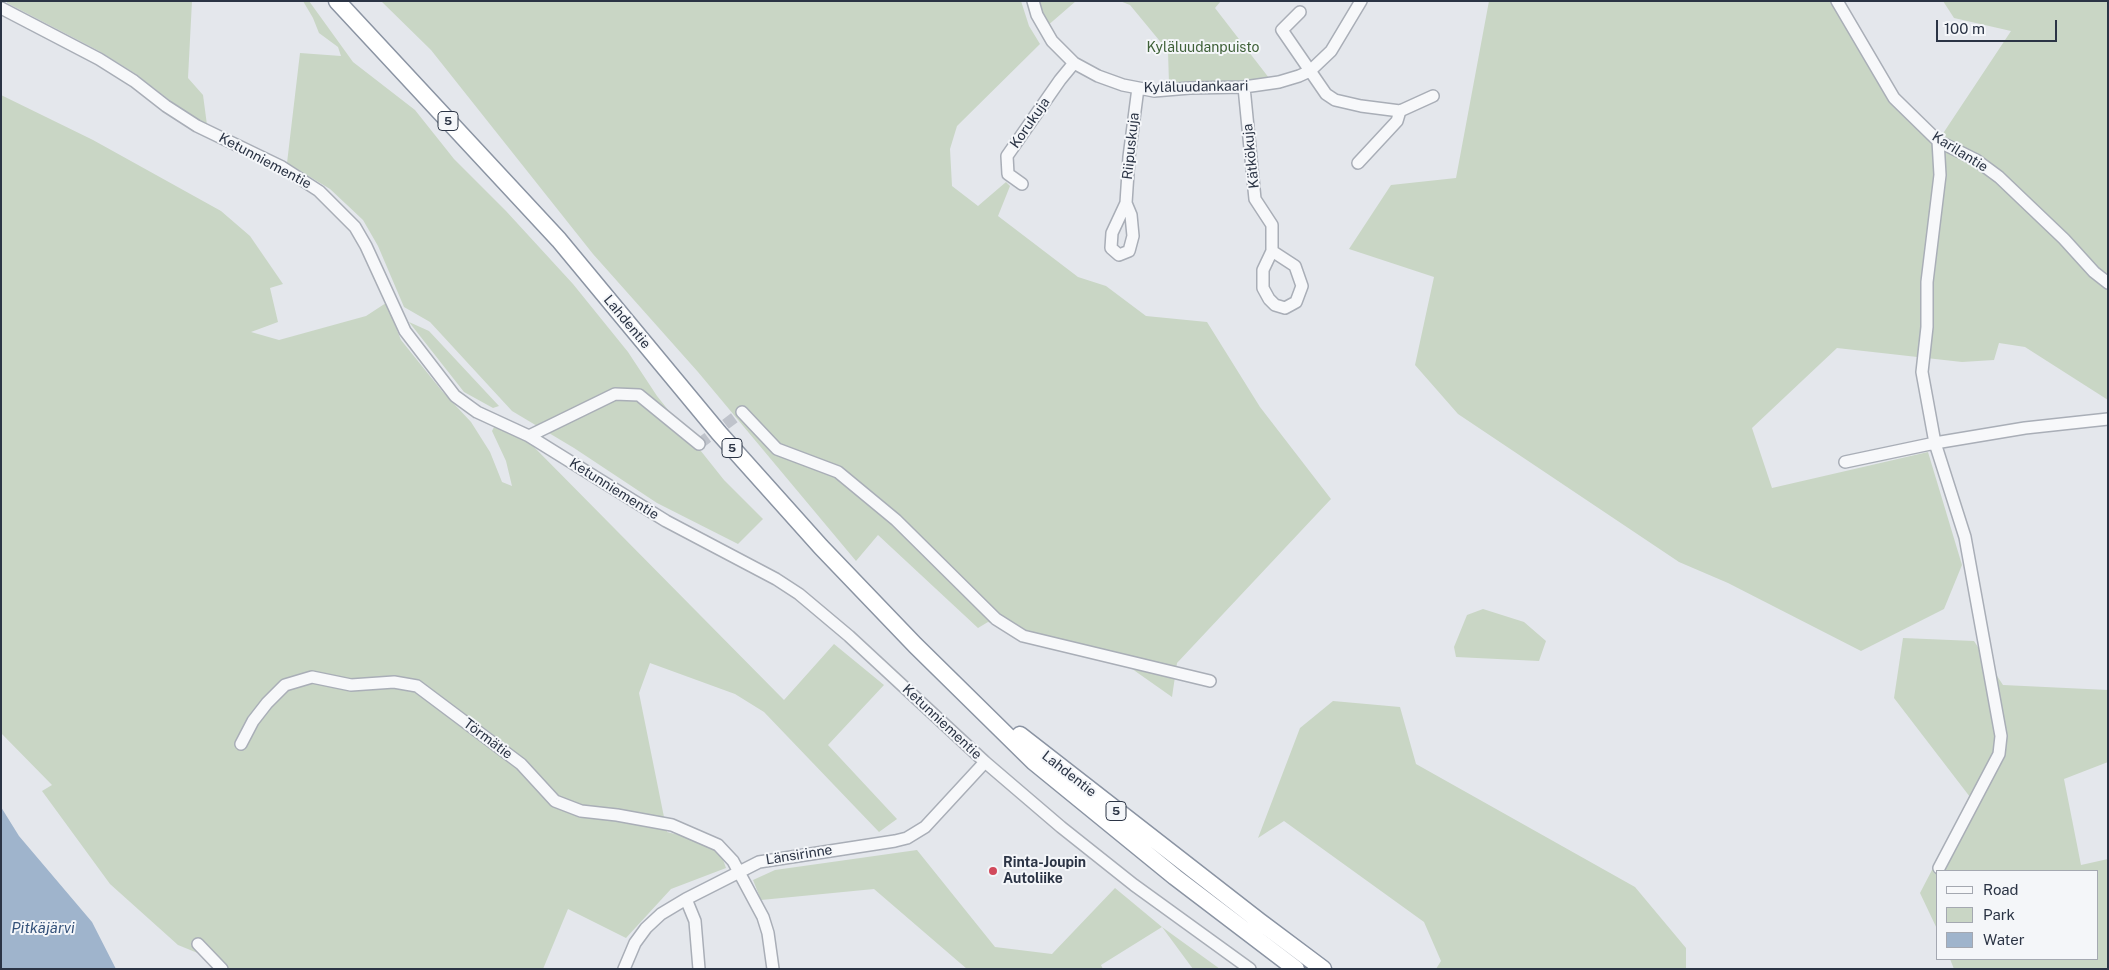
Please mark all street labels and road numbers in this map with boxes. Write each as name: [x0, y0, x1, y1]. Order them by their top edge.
street label: Kyläluudankaari: [1143, 78, 1249, 96]
street label: Korukuja: [1006, 94, 1054, 152]
road number: 5: [438, 112, 458, 130]
street label: Riipuskuja: [1119, 112, 1143, 180]
street label: Kätkökuja: [1239, 123, 1263, 189]
street label: Karilantie: [1929, 128, 1991, 176]
street label: Ketunniementie: [216, 130, 314, 192]
street label: Lahdentie: [600, 292, 654, 352]
road number: 5: [722, 438, 742, 458]
street label: Ketunniementie: [566, 455, 662, 523]
street label: Ketunniementie: [899, 681, 985, 763]
street label: Törmätie: [460, 715, 516, 763]
street label: Lahdentie: [1038, 748, 1100, 800]
road number: 5: [1106, 801, 1126, 820]
street label: Länsirinne: [764, 841, 834, 869]

